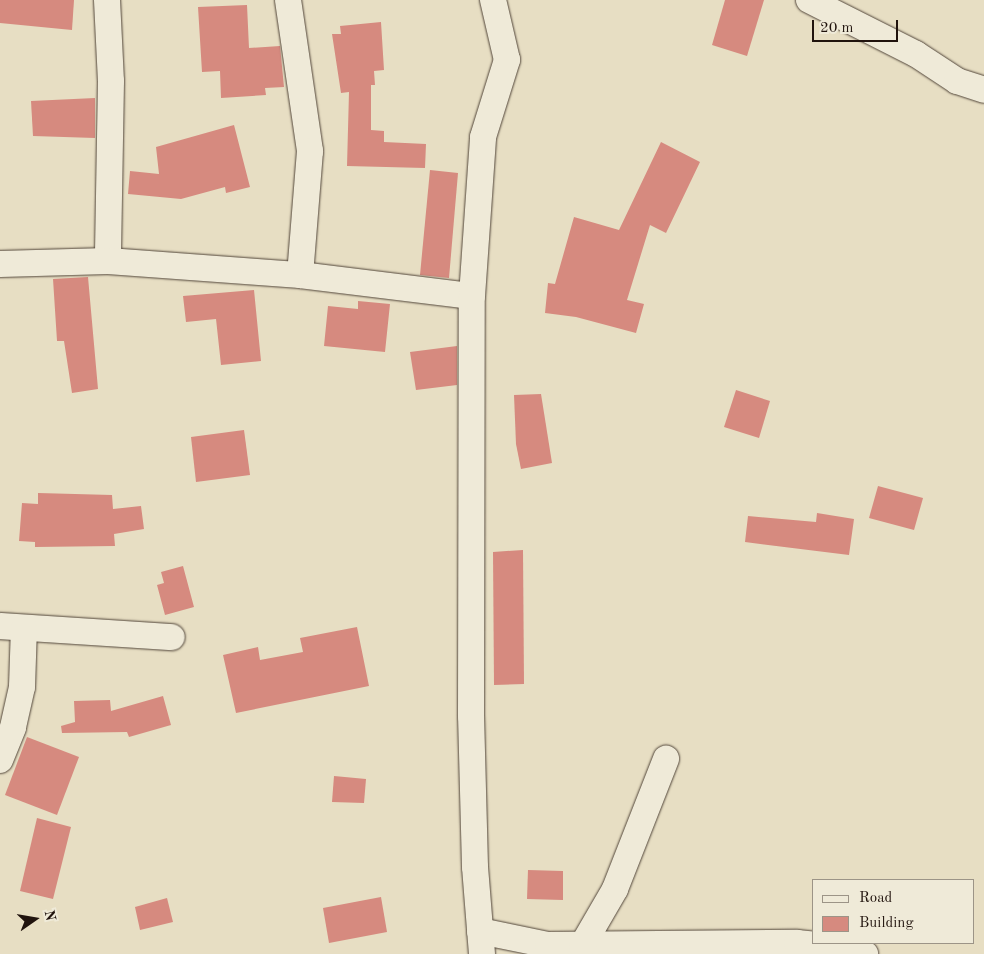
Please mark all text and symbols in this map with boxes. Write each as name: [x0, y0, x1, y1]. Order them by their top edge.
scale bar: [814, 10, 900, 42]
text: 20 m: [820, 21, 854, 36]
legend: [812, 879, 974, 944]
text: Road: [859, 891, 892, 906]
north arrow: [10, 894, 60, 944]
text: N: [42, 909, 58, 922]
text: Building: [859, 916, 914, 931]

